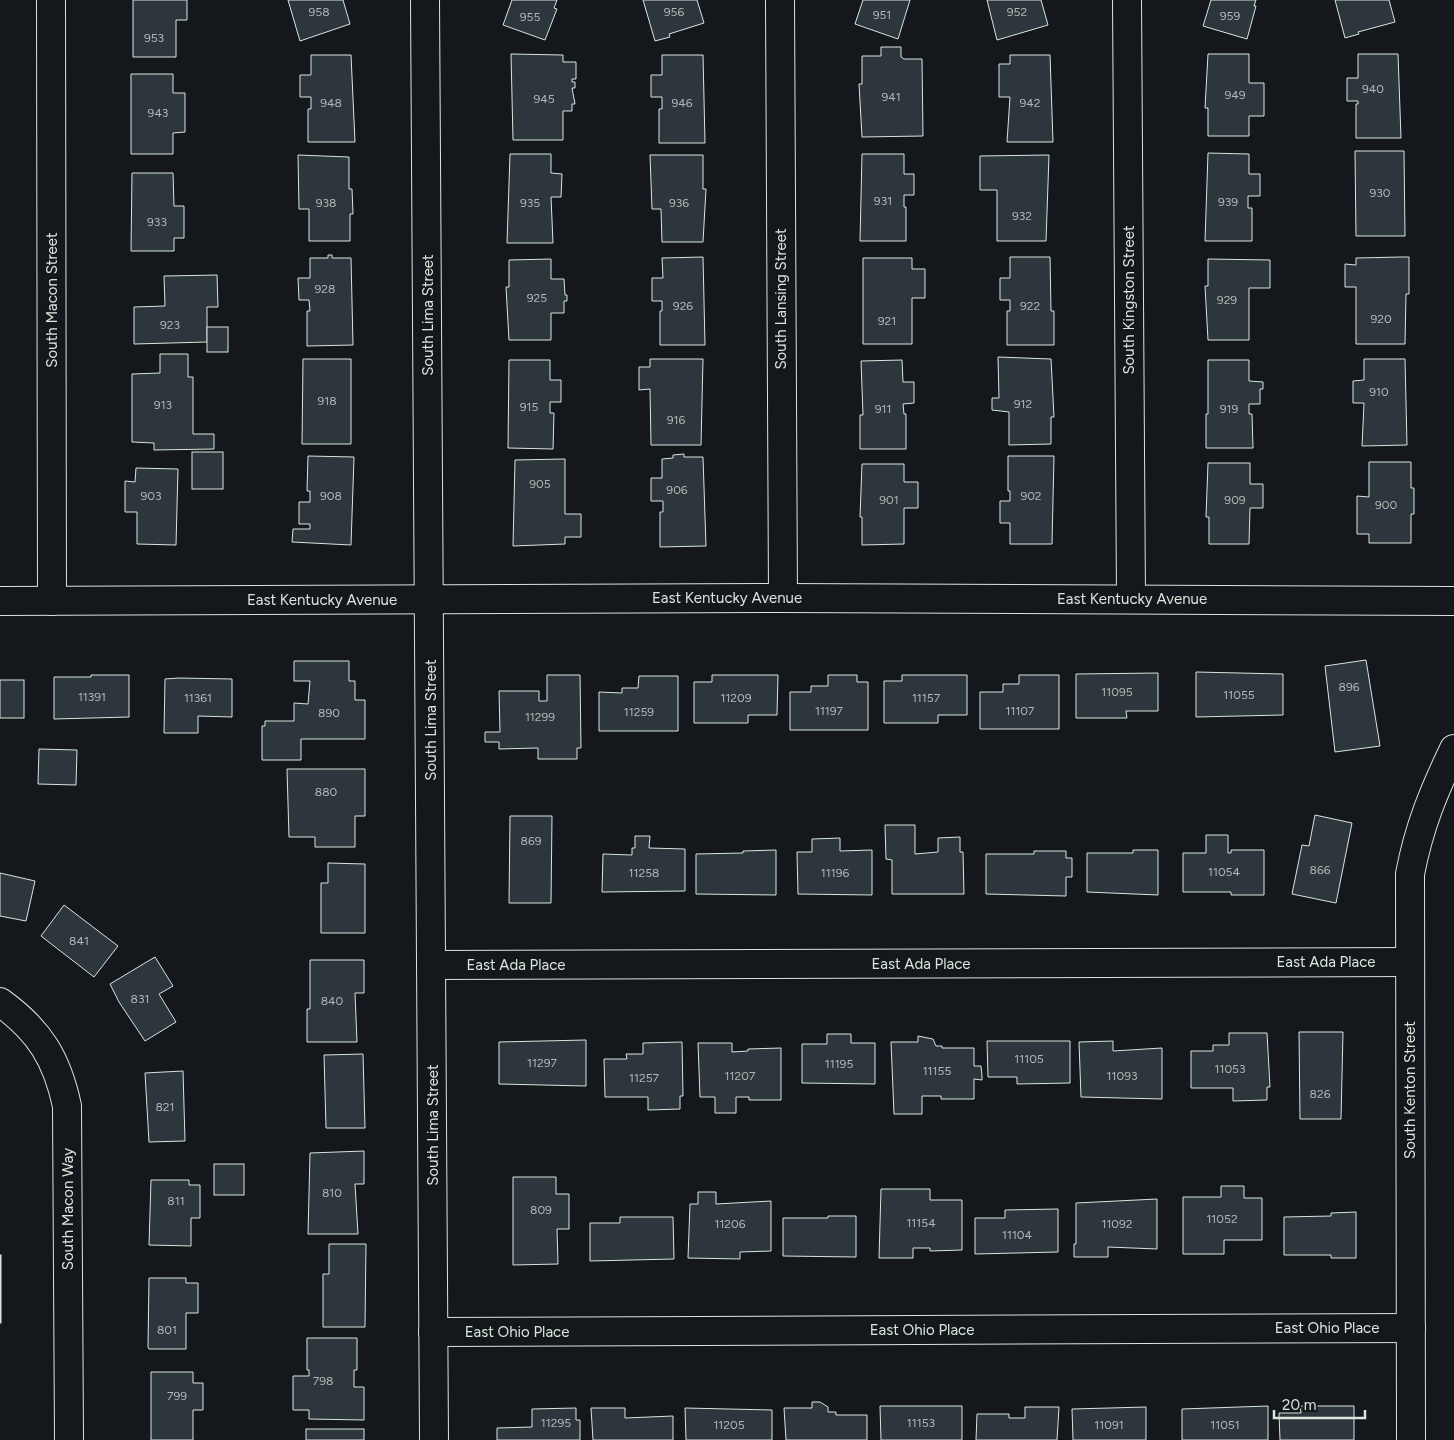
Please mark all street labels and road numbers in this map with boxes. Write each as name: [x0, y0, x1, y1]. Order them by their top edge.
street label: South Kingston Street: [1120, 225, 1138, 375]
street label: South Lansing Street: [772, 228, 790, 370]
street label: South Macon Street: [43, 232, 61, 368]
street label: South Lima Street: [419, 254, 437, 376]
street label: East Kentucky Avenue: [652, 589, 802, 607]
street label: East Kentucky Avenue: [1057, 590, 1207, 608]
street label: East Kentucky Avenue: [247, 591, 397, 609]
street label: South Lima Street: [422, 659, 440, 781]
street label: East Ada Place: [1276, 953, 1376, 971]
street label: East Ada Place: [871, 955, 971, 973]
street label: East Ada Place: [466, 956, 566, 974]
street label: South Kenton Street: [1401, 1021, 1419, 1159]
street label: South Lima Street: [424, 1064, 442, 1186]
street label: South Macon Way: [59, 1148, 77, 1270]
street label: East Ohio Place: [1275, 1319, 1379, 1337]
street label: East Ohio Place: [870, 1321, 974, 1339]
street label: East Ohio Place: [465, 1323, 569, 1341]

